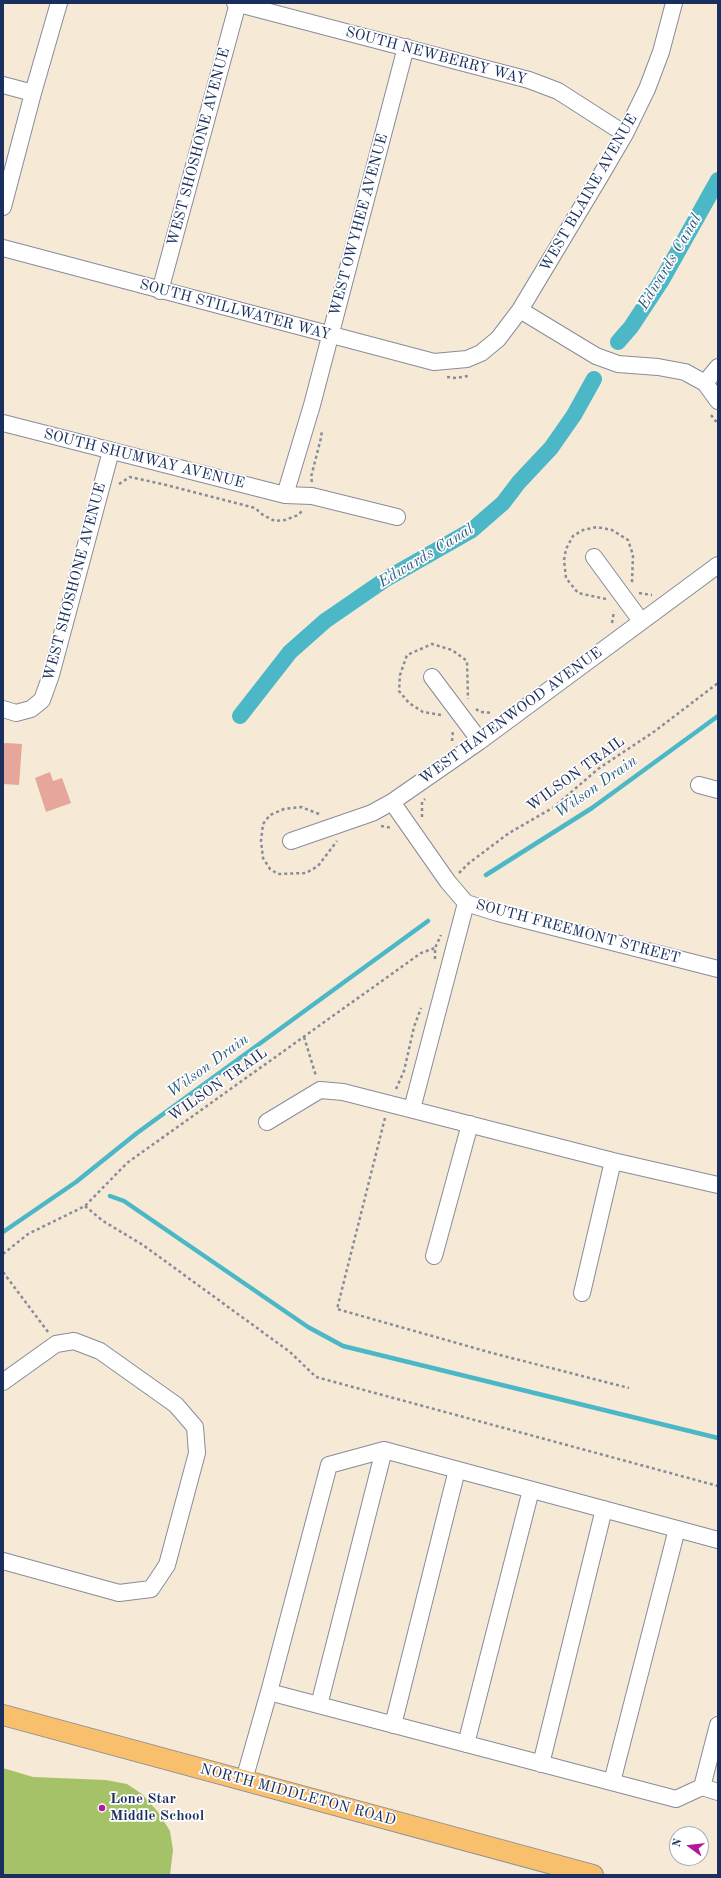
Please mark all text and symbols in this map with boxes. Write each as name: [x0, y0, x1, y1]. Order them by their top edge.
street label: SOUTH NEWBERRY WAY: [343, 23, 529, 89]
street label: WEST SHOSHONE AVENUE: [164, 46, 234, 248]
street label: WEST BLAINE AVENUE: [536, 111, 642, 275]
street label: WEST OWYHEE AVENUE: [326, 132, 392, 318]
water label: Edwards Canal: [634, 211, 706, 313]
street label: SOUTH STILLWATER WAY: [137, 276, 333, 344]
street label: SOUTH SHUMWAY AVENUE: [42, 425, 246, 493]
street label: WEST SHOSHONE AVENUE: [40, 481, 110, 683]
water label: Edwards Canal: [375, 520, 477, 592]
street label: WEST HAVENWOOD AVENUE: [416, 644, 606, 788]
street label: WILSON TRAIL: [524, 733, 628, 815]
water label: Wilson Drain: [551, 751, 641, 823]
street label: SOUTH FREEMONT STREET: [474, 896, 682, 968]
water label: Wilson Drain: [163, 1030, 253, 1102]
street label: WILSON TRAIL: [165, 1044, 271, 1126]
street label: NORTH MIDDLETON ROAD: [198, 1760, 398, 1830]
place label: Lone Star Middle School: [110, 1790, 204, 1825]
marker: Lone Star Middle School: [97, 1803, 107, 1813]
north arrow: [669, 1826, 709, 1866]
text: N: [671, 1838, 684, 1849]

